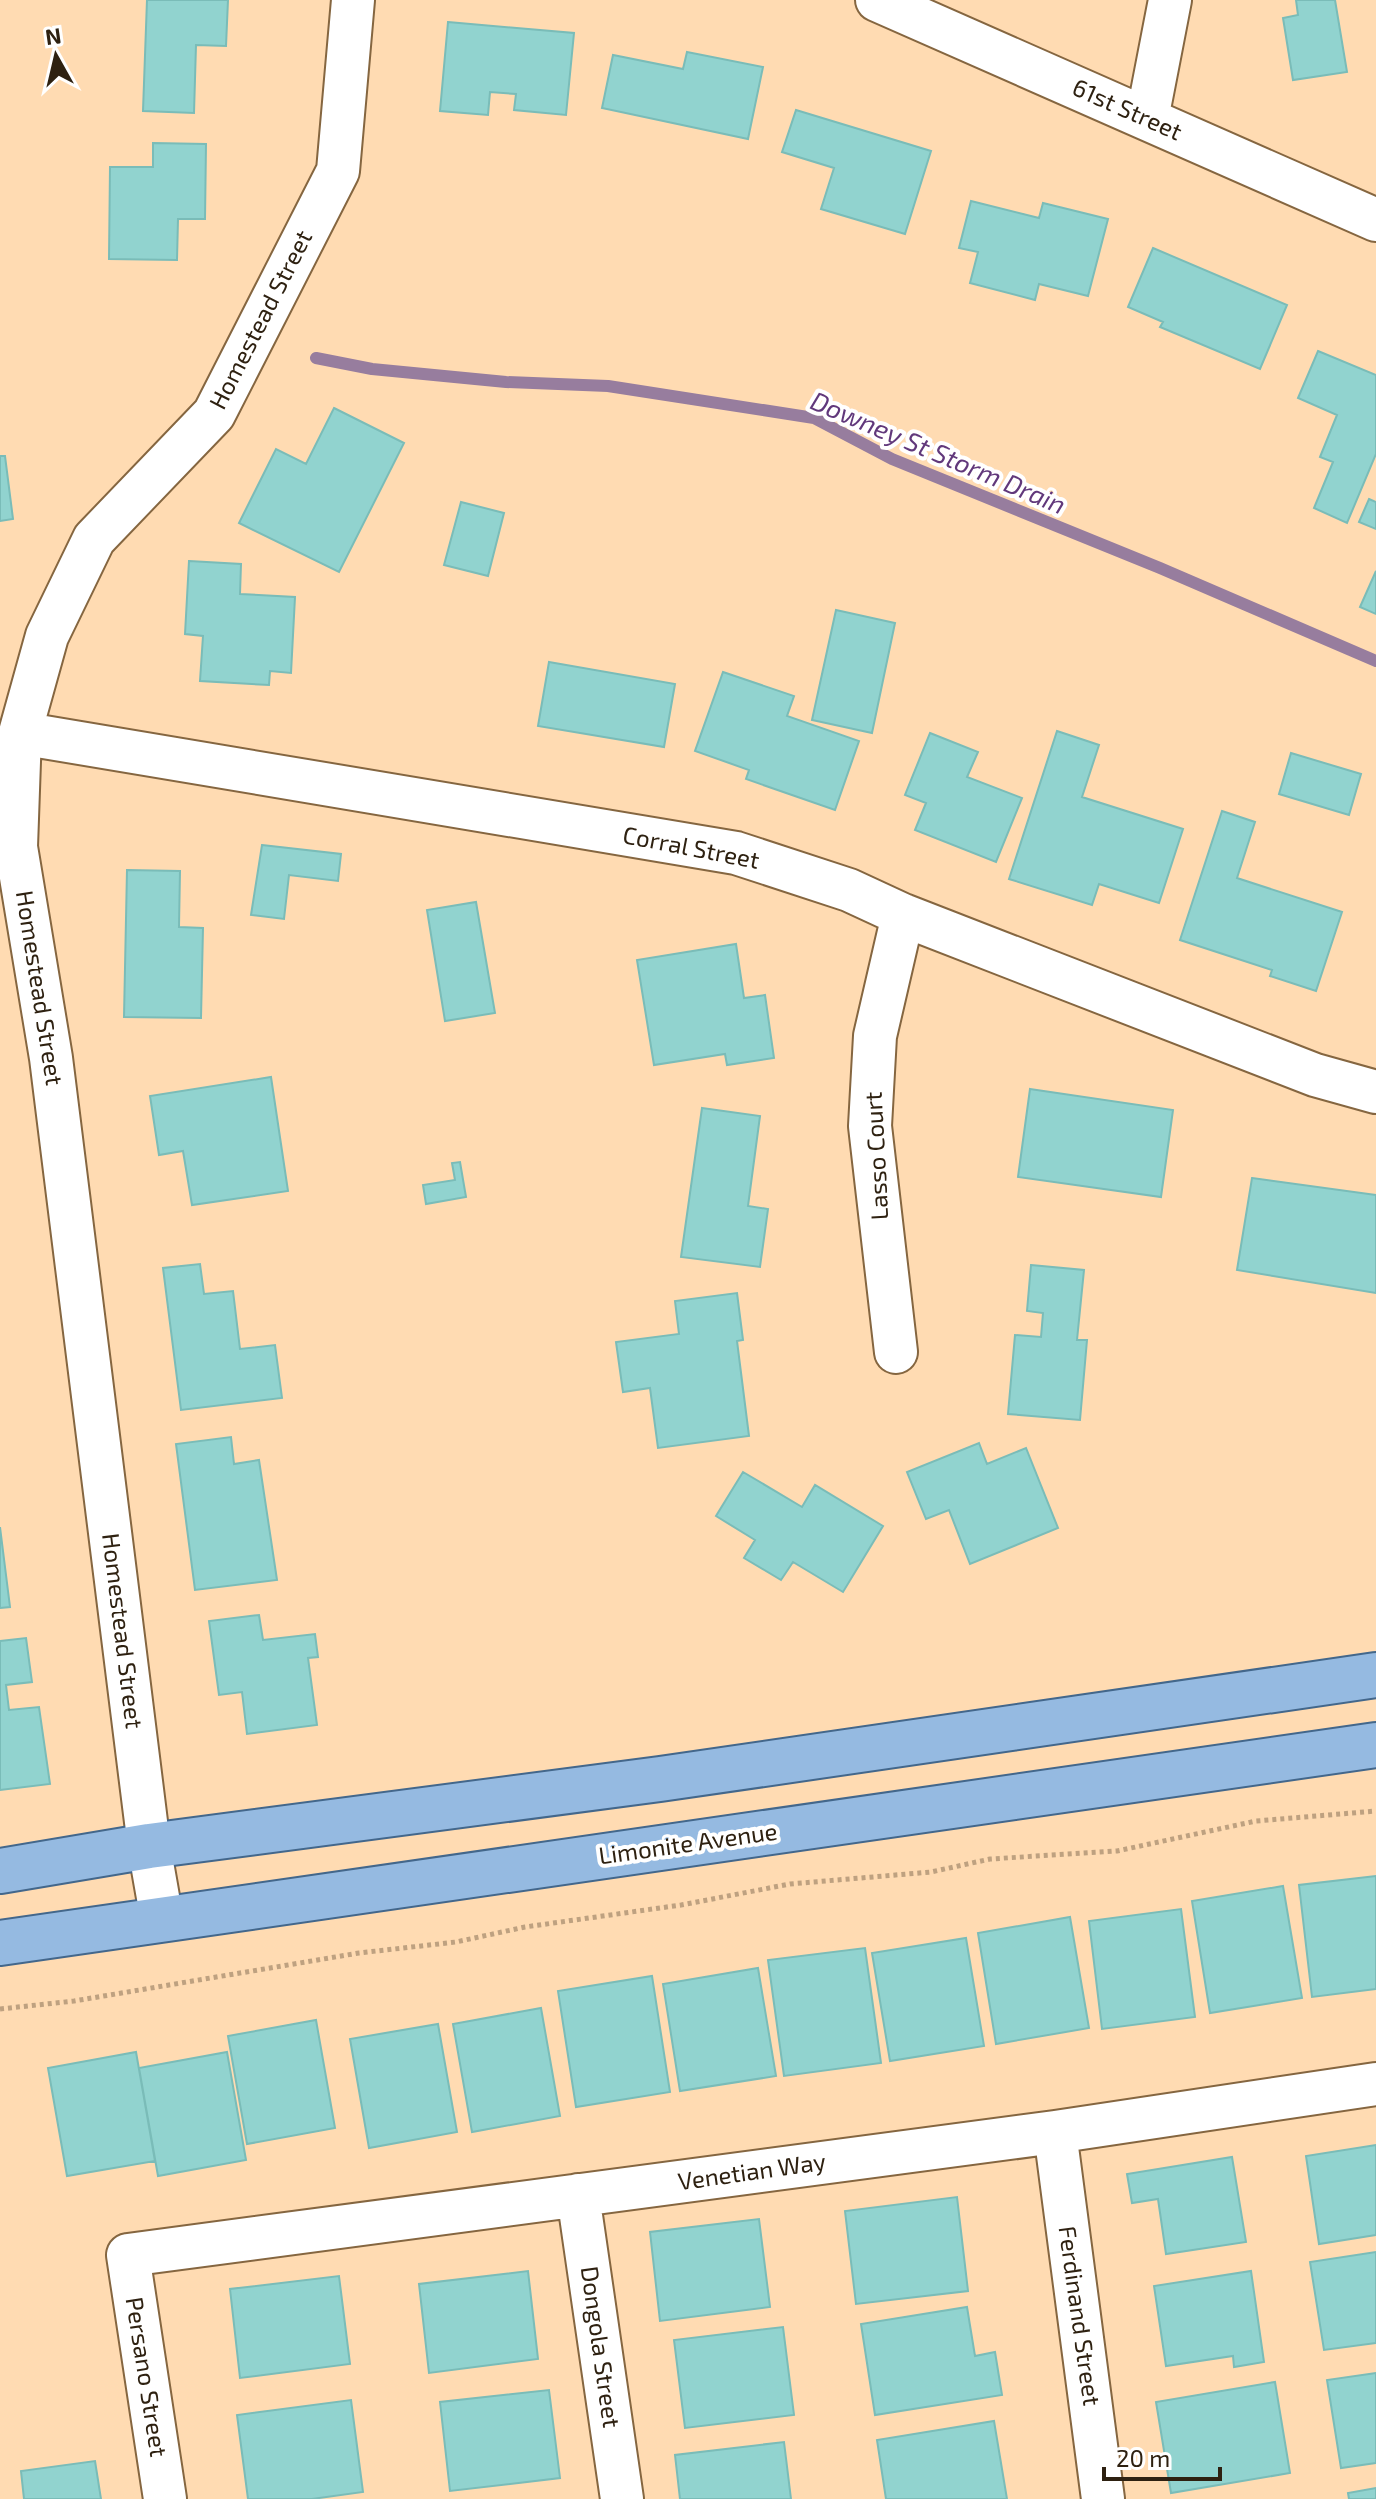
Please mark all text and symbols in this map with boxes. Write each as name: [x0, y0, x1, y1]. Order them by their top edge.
north arrow: [16, 16, 96, 96]
text: N: [43, 21, 63, 49]
street label: 61st Street: [1068, 72, 1187, 146]
street label: Homestead Street: [202, 225, 317, 414]
water label: Downey St Storm Drain: [806, 384, 1071, 520]
street label: Corral Street: [621, 819, 762, 874]
street label: Homestead Street: [11, 888, 70, 1087]
street label: Lasso Court: [858, 1091, 893, 1221]
street label: Homestead Street: [97, 1531, 150, 1730]
street label: Limonite Avenue: [597, 1816, 779, 1869]
street label: Venetian Way: [676, 2146, 828, 2195]
street label: Ferdinand Street: [1054, 2224, 1107, 2408]
street label: Dongola Street: [576, 2264, 627, 2429]
street label: Persano Street: [121, 2295, 174, 2459]
scale bar: [1104, 2431, 1220, 2481]
text: 20 m: [1116, 2443, 1170, 2472]

